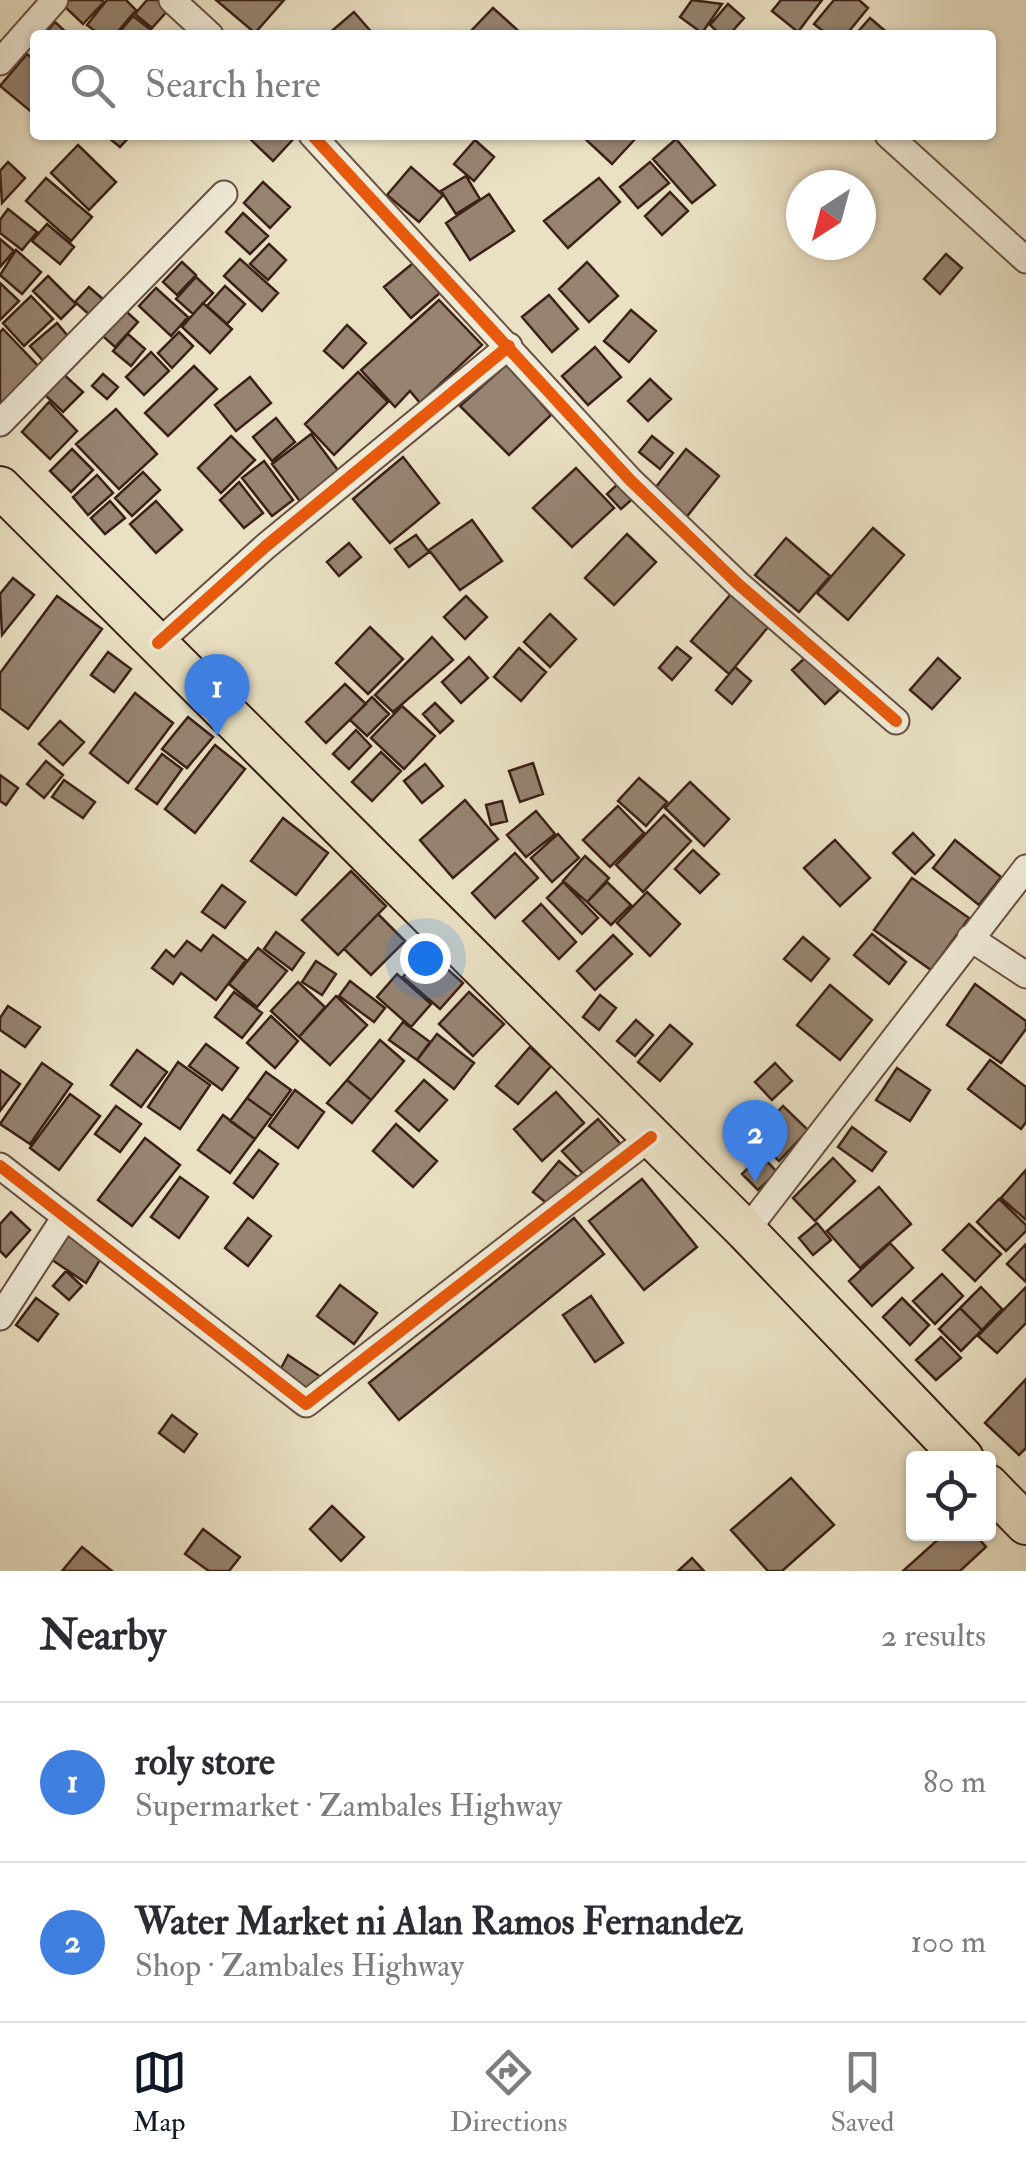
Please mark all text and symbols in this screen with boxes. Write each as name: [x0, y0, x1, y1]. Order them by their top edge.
search box: [30, 30, 996, 140]
icon: search: [65, 58, 120, 113]
text: Search here: [145, 61, 321, 109]
north arrow: [786, 170, 876, 260]
pin: 1: [184, 654, 250, 736]
your location: [400, 933, 451, 984]
pin: 2: [722, 1100, 788, 1182]
map controls: [906, 1451, 996, 1541]
button: locate: [906, 1451, 996, 1541]
text: Nearby: [40, 1610, 166, 1662]
text: 2 results: [881, 1616, 986, 1656]
text: roly store: [135, 1738, 275, 1786]
text: 1: [67, 1762, 78, 1802]
text: 80 m: [923, 1762, 986, 1802]
text: Supermarket · Zambales Highway: [135, 1786, 562, 1826]
text: Water Market ni Alan Ramos Fernandez: [135, 1898, 743, 1946]
text: 2: [64, 1922, 81, 1962]
text: 100 m: [910, 1922, 986, 1962]
text: Shop · Zambales Highway: [135, 1946, 464, 1986]
tab: Map: [132, 2045, 187, 2140]
tab: Directions: [450, 2045, 567, 2140]
tab: Saved: [830, 2045, 894, 2140]

